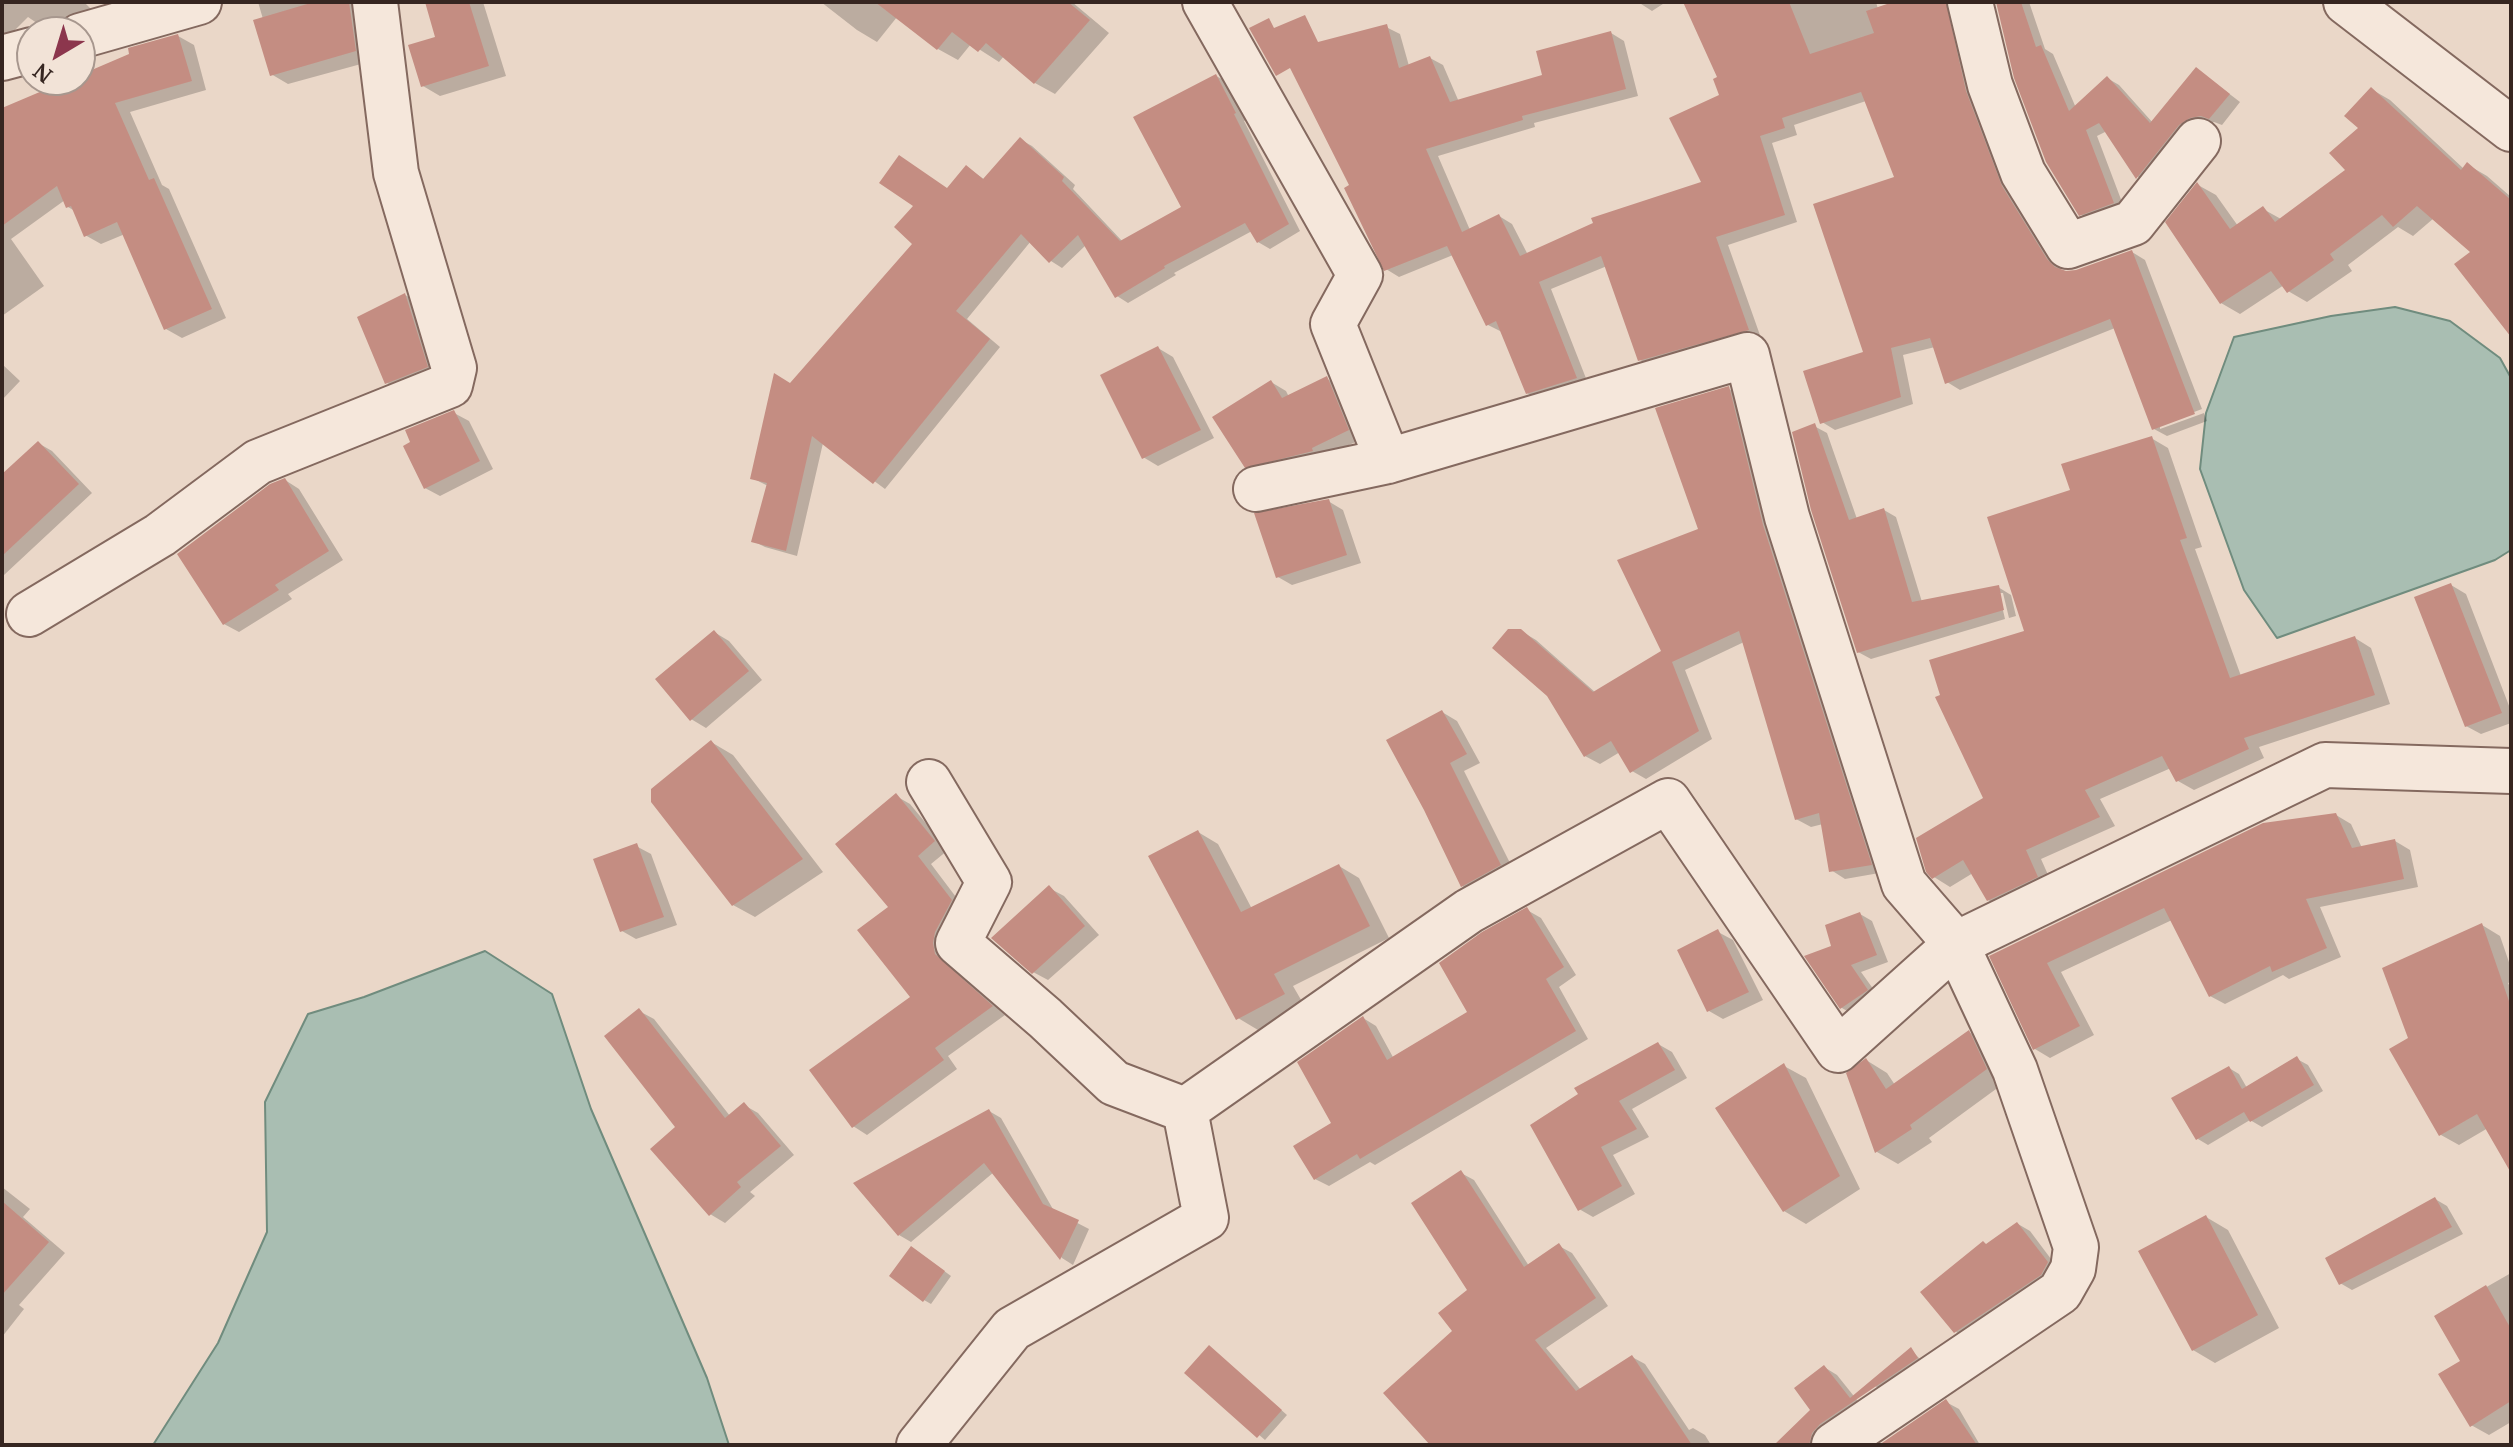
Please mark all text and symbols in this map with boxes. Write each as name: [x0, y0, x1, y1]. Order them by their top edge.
north arrow: [16, 16, 96, 96]
text: N: [27, 57, 58, 90]

